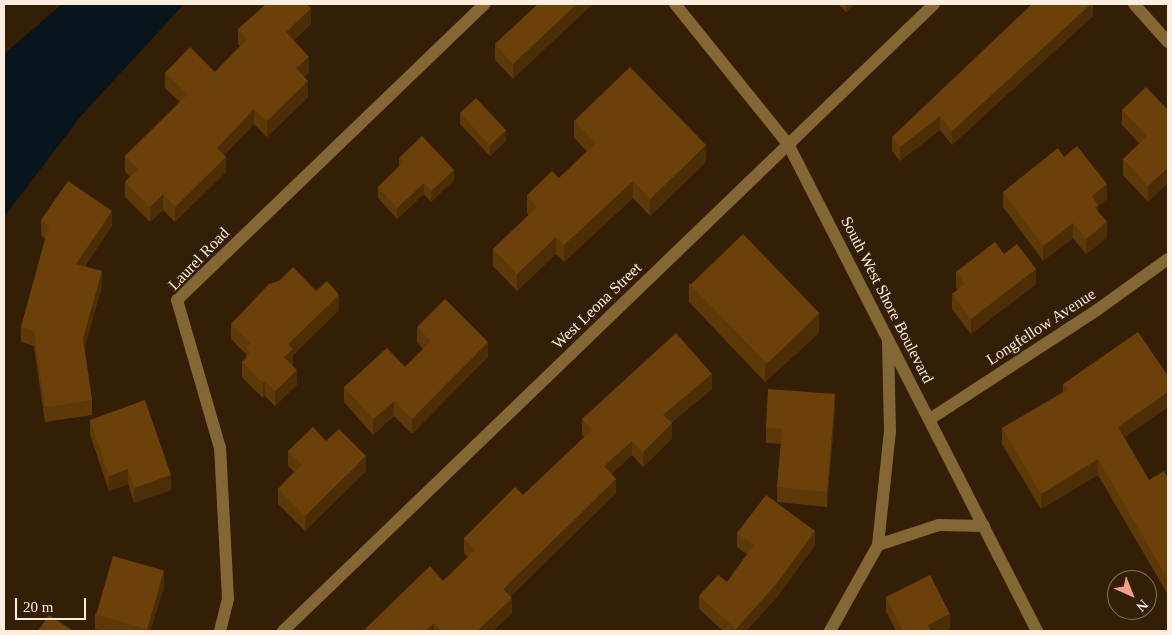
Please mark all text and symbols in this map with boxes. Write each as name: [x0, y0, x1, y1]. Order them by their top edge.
street label: South West Shore Boulevard: [836, 213, 938, 387]
street label: Laurel Road: [164, 224, 234, 294]
street label: West Leona Street: [548, 258, 646, 354]
street label: Longfellow Avenue: [982, 284, 1100, 370]
north arrow: [1107, 570, 1157, 620]
scale bar: [18, 588, 89, 620]
text: N: [1133, 597, 1151, 614]
text: 20 m: [23, 599, 53, 615]

